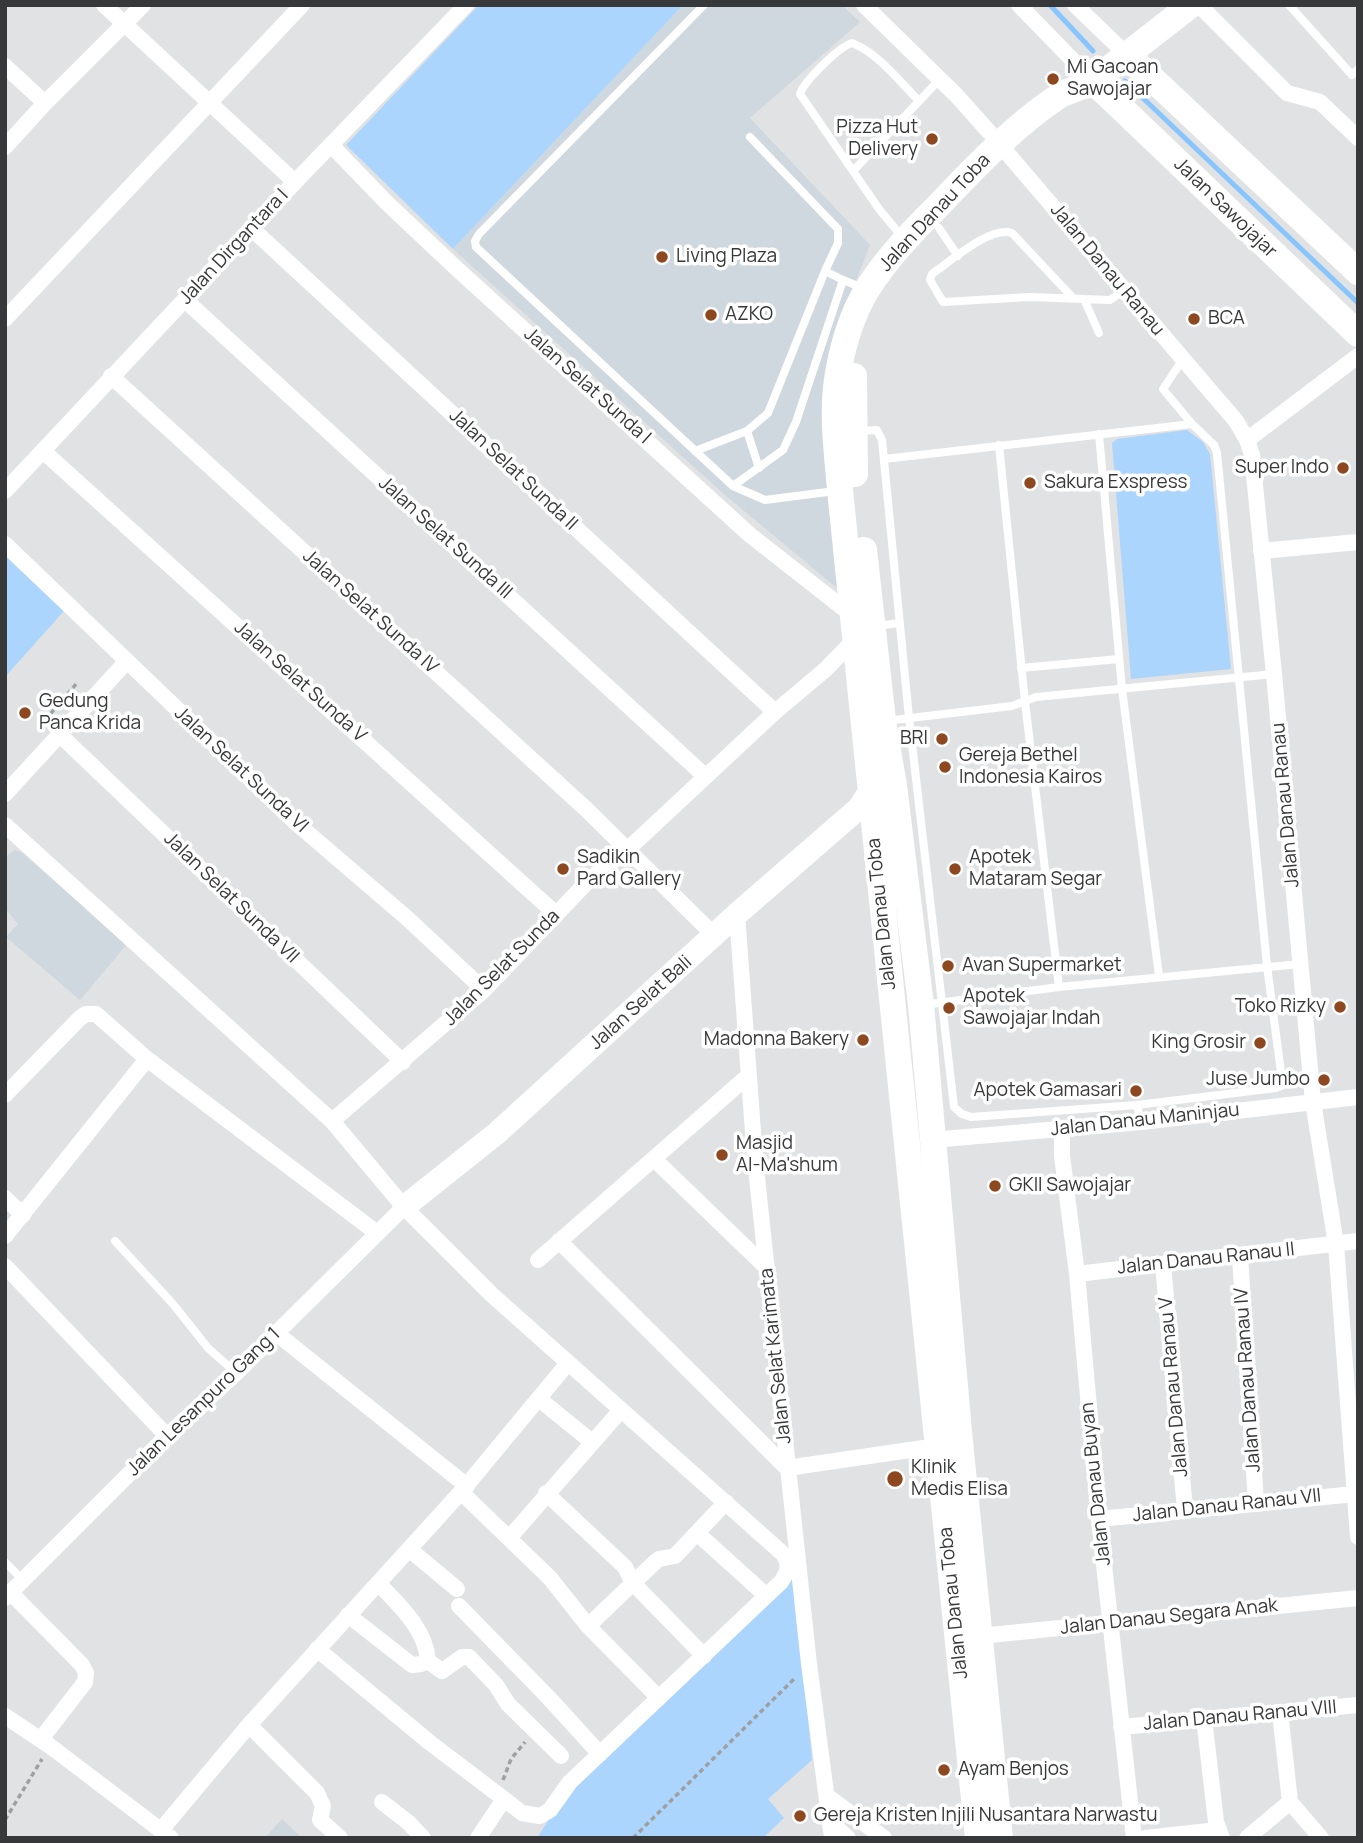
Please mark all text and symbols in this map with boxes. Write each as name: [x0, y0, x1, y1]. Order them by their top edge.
place label: Mi Gacoan Sawojajar: [1067, 57, 1158, 101]
marker: Mi Gacoan Sawojajar: [1045, 71, 1061, 87]
place label: Pizza Hut Delivery: [836, 117, 918, 161]
marker: Pizza Hut Delivery: [924, 131, 940, 147]
street label: Jalan Danau Toba: [875, 149, 995, 277]
street label: Jalan Sawojajar: [1169, 153, 1281, 263]
street label: Jalan Dirgantara I: [175, 185, 293, 309]
street label: Jalan Danau Ranau: [1045, 199, 1169, 341]
place label: Living Plaza: [676, 246, 777, 268]
marker: Living Plaza: [654, 249, 670, 265]
place label: AZKO: [725, 304, 773, 326]
marker: AZKO: [703, 307, 719, 323]
place label: BCA: [1208, 308, 1245, 330]
marker: BCA: [1186, 311, 1202, 327]
street label: Jalan Selat Sunda I: [519, 323, 655, 449]
street label: Jalan Selat Sunda II: [444, 405, 582, 535]
place label: Super Indo: [1235, 457, 1329, 479]
marker: Super Indo: [1335, 460, 1351, 476]
street label: Jalan Selat Sunda III: [374, 472, 516, 604]
place label: Sakura Exspress: [1044, 472, 1188, 494]
marker: Sakura Exspress: [1022, 475, 1038, 491]
street label: Jalan Selat Sunda IV: [298, 545, 442, 679]
street label: Jalan Selat Sunda V: [229, 617, 371, 747]
place label: Gedung Panca Krida: [39, 691, 141, 735]
street label: Jalan Selat Sunda VI: [169, 702, 313, 838]
marker: Gedung Panca Krida: [17, 705, 33, 721]
street label: Jalan Danau Ranau: [1267, 722, 1305, 888]
place label: BRI: [900, 728, 928, 750]
marker: BRI: [934, 731, 950, 747]
place label: Gereja Bethel Indonesia Kairos: [959, 745, 1102, 789]
marker: Gereja Bethel Indonesia Kairos: [937, 759, 953, 775]
street label: Jalan Selat Sunda VII: [159, 828, 303, 968]
street label: Jalan Danau Toba: [863, 837, 901, 991]
place label: Sadikin Pard Gallery: [577, 847, 681, 891]
place label: Apotek Mataram Segar: [969, 847, 1102, 891]
marker: Sadikin Pard Gallery: [555, 861, 571, 877]
marker: Apotek Mataram Segar: [947, 861, 963, 877]
street label: Jalan Selat Sunda: [439, 905, 565, 1031]
street label: Jalan Selat Bali: [585, 951, 697, 1055]
place label: Avan Supermarket: [962, 955, 1122, 977]
marker: Avan Supermarket: [940, 958, 956, 974]
place label: Apotek Sawojajar Indah: [963, 986, 1100, 1030]
place label: Toko Rizky: [1235, 996, 1326, 1018]
marker: Toko Rizky: [1332, 999, 1348, 1015]
marker: Apotek Sawojajar Indah: [941, 1000, 957, 1016]
place label: Madonna Bakery: [704, 1029, 849, 1051]
marker: Madonna Bakery: [855, 1032, 871, 1048]
place label: King Grosir: [1151, 1032, 1246, 1054]
marker: King Grosir: [1252, 1035, 1268, 1051]
place label: Juse Jumbo: [1206, 1069, 1310, 1091]
marker: Juse Jumbo: [1316, 1072, 1332, 1088]
place label: Apotek Gamasari: [973, 1080, 1122, 1102]
marker: Apotek Gamasari: [1128, 1083, 1144, 1099]
street label: Jalan Danau Maninjau: [1049, 1099, 1241, 1141]
place label: Masjid Al-Ma'shum: [736, 1133, 838, 1177]
marker: Masjid Al-Ma'shum: [714, 1147, 730, 1163]
place label: GKII Sawojajar: [1009, 1175, 1131, 1197]
marker: GKII Sawojajar: [987, 1178, 1003, 1194]
street label: Jalan Danau Ranau II: [1116, 1238, 1296, 1280]
street label: Jalan Selat Karimata: [755, 1267, 797, 1445]
street label: Jalan Danau Ranau IV: [1230, 1287, 1266, 1473]
street label: Jalan Danau Ranau V: [1155, 1296, 1193, 1478]
street label: Jalan Lesanpuro Gang 1: [123, 1323, 285, 1481]
street label: Jalan Danau Buyan: [1076, 1401, 1116, 1567]
place label: Klinik Medis Elisa: [911, 1457, 1008, 1501]
marker: Klinik Medis Elisa: [885, 1469, 905, 1489]
street label: Jalan Danau Ranau VII: [1132, 1485, 1322, 1527]
street label: Jalan Danau Toba: [935, 1526, 973, 1680]
street label: Jalan Danau Segara Anak: [1059, 1594, 1279, 1640]
street label: Jalan Danau Ranau VIII: [1142, 1696, 1338, 1736]
place label: Ayam Benjos: [958, 1759, 1069, 1781]
marker: Ayam Benjos: [936, 1762, 952, 1778]
place label: Gereja Kristen Injili Nusantara Narwastu: [814, 1805, 1158, 1827]
marker: Gereja Kristen Injili Nusantara Narwastu: [792, 1808, 808, 1824]

